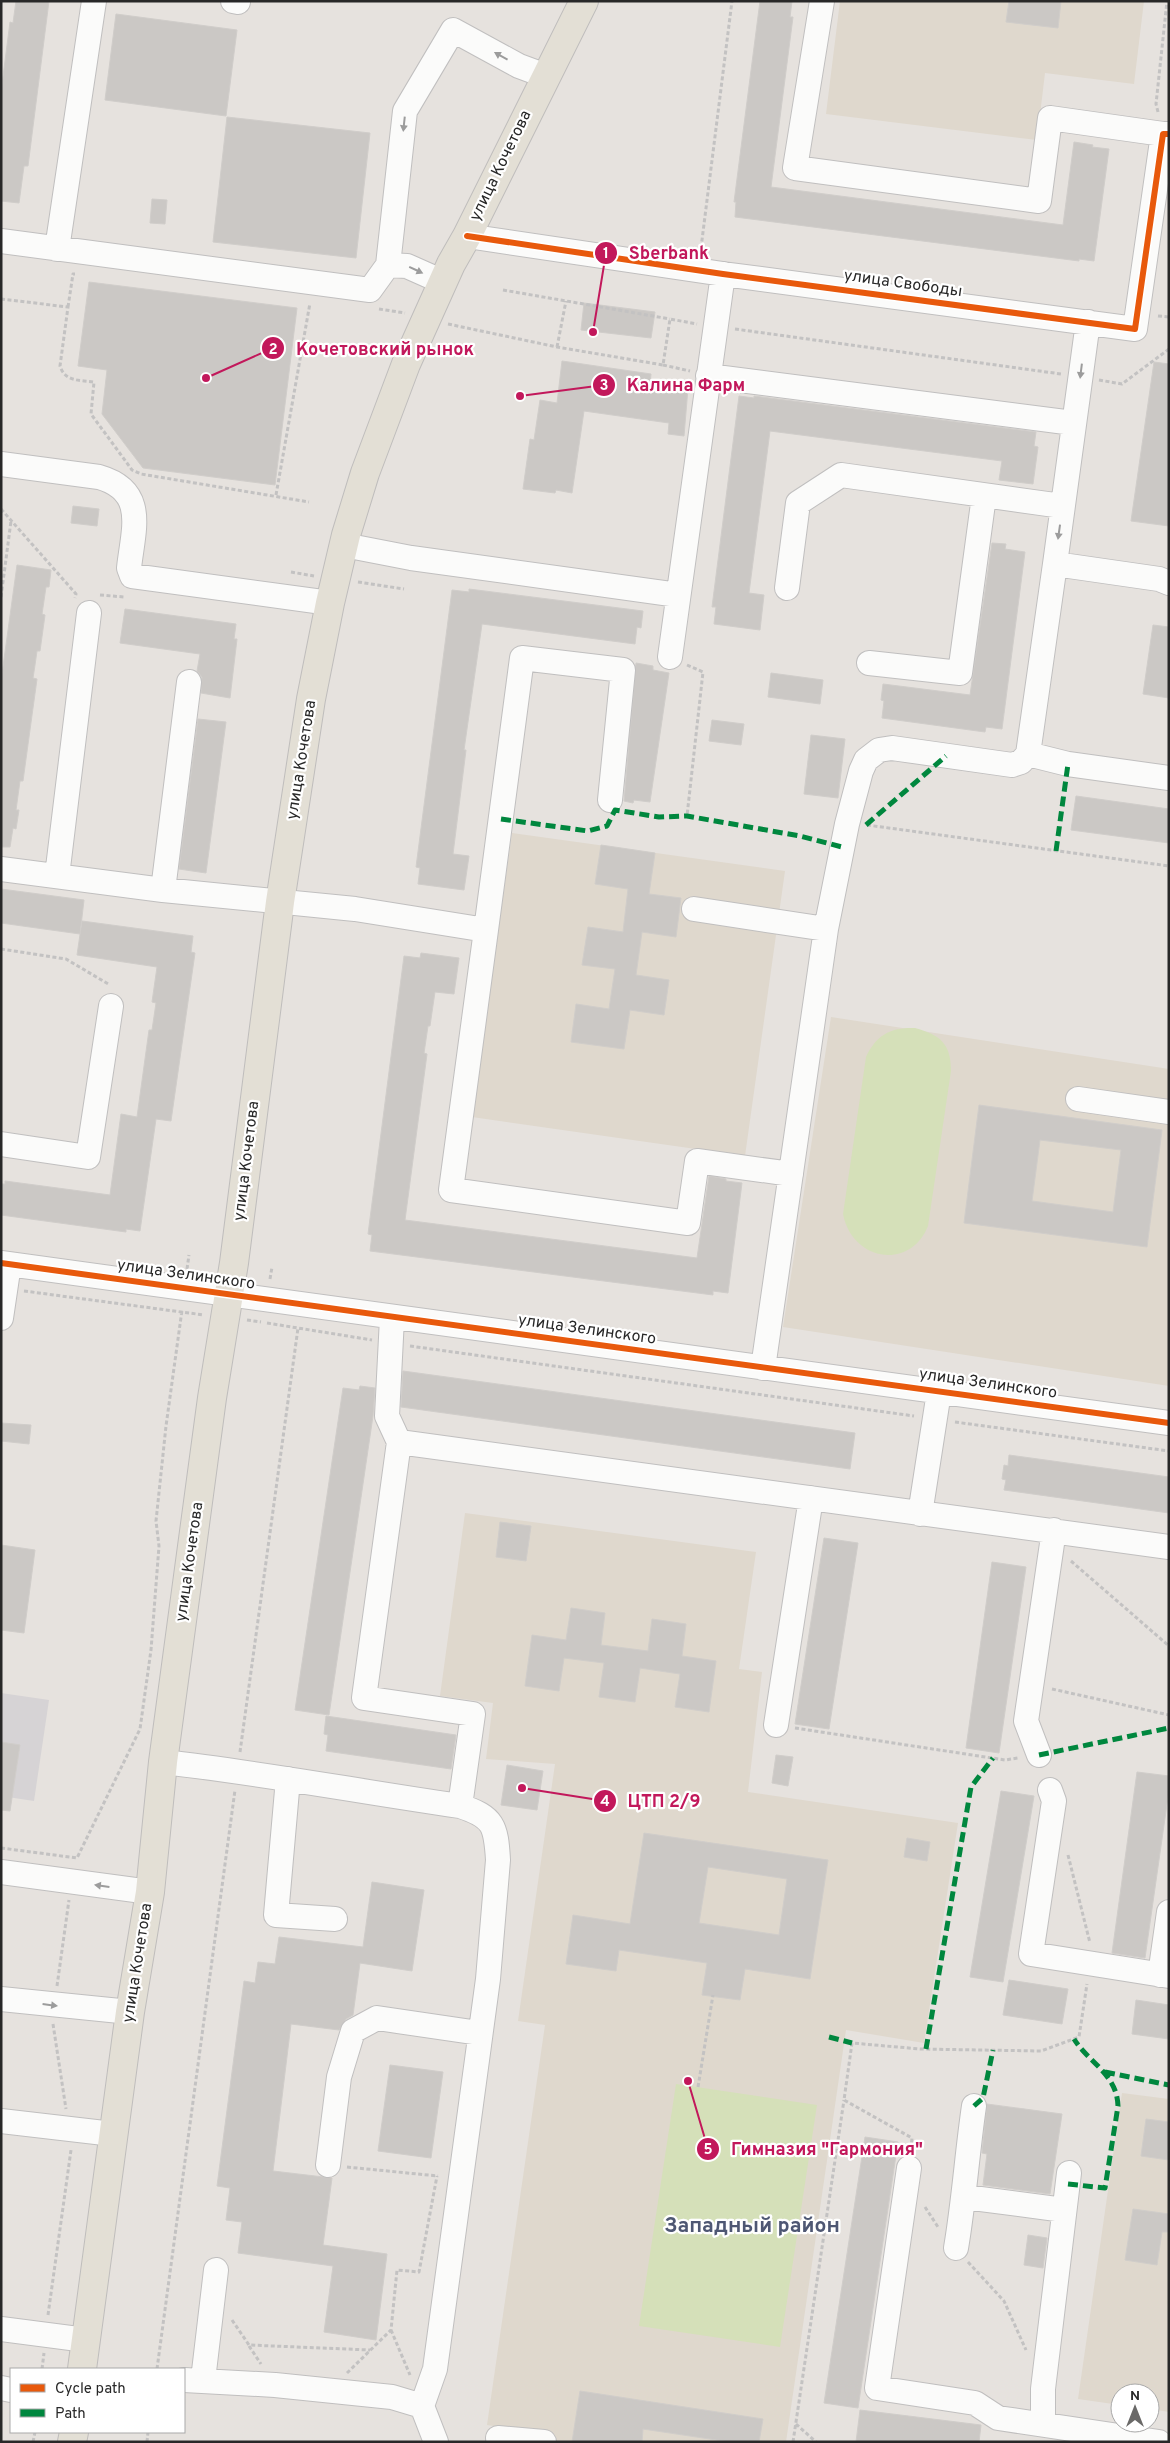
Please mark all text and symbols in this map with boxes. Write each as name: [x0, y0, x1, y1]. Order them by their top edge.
one-way arrow: [494, 52, 509, 60]
street label: улица Кочетова: [466, 107, 536, 225]
one-way arrow: [400, 116, 408, 132]
callout: Sberbank: [594, 236, 719, 269]
text: Sberbank: [629, 243, 709, 266]
text: 1: [603, 245, 609, 264]
one-way arrow: [409, 266, 423, 274]
street label: улица Свободы: [843, 266, 963, 302]
callout: Кочетовский рынок: [261, 332, 484, 365]
text: Кочетовский рынок: [296, 339, 474, 362]
text: 2: [268, 341, 278, 360]
one-way arrow: [1077, 363, 1085, 379]
callout: Калина Фарм: [592, 369, 755, 402]
text: Калина Фарм: [627, 375, 745, 398]
text: 3: [600, 377, 609, 396]
one-way arrow: [1055, 524, 1063, 540]
street label: улица Кочетова: [283, 699, 321, 821]
street label: улица Кочетова: [230, 1100, 264, 1222]
street label: улица Зелинского: [116, 1255, 256, 1295]
street label: улица Зелинского: [517, 1310, 657, 1350]
street label: улица Зелинского: [918, 1364, 1058, 1404]
street label: улица Кочетова: [172, 1501, 208, 1623]
callout: ЦТП 2/9: [592, 1785, 710, 1818]
text: ЦТП 2/9: [628, 1791, 700, 1814]
text: 4: [600, 1793, 610, 1812]
one-way arrow: [93, 1882, 109, 1890]
street label: улица Кочетова: [119, 1902, 157, 2024]
one-way arrow: [42, 2001, 58, 2009]
callout: Гимназия "Гармония": [696, 2132, 933, 2165]
text: Гимназия "Гармония": [731, 2139, 923, 2162]
text: 5: [703, 2141, 713, 2160]
district label: Западный район: [664, 2213, 840, 2240]
legend: [10, 2368, 185, 2433]
text: Cycle path: [55, 2380, 126, 2399]
north arrow: [1110, 2383, 1160, 2433]
text: N: [1130, 2388, 1140, 2405]
text: Path: [55, 2405, 86, 2424]

